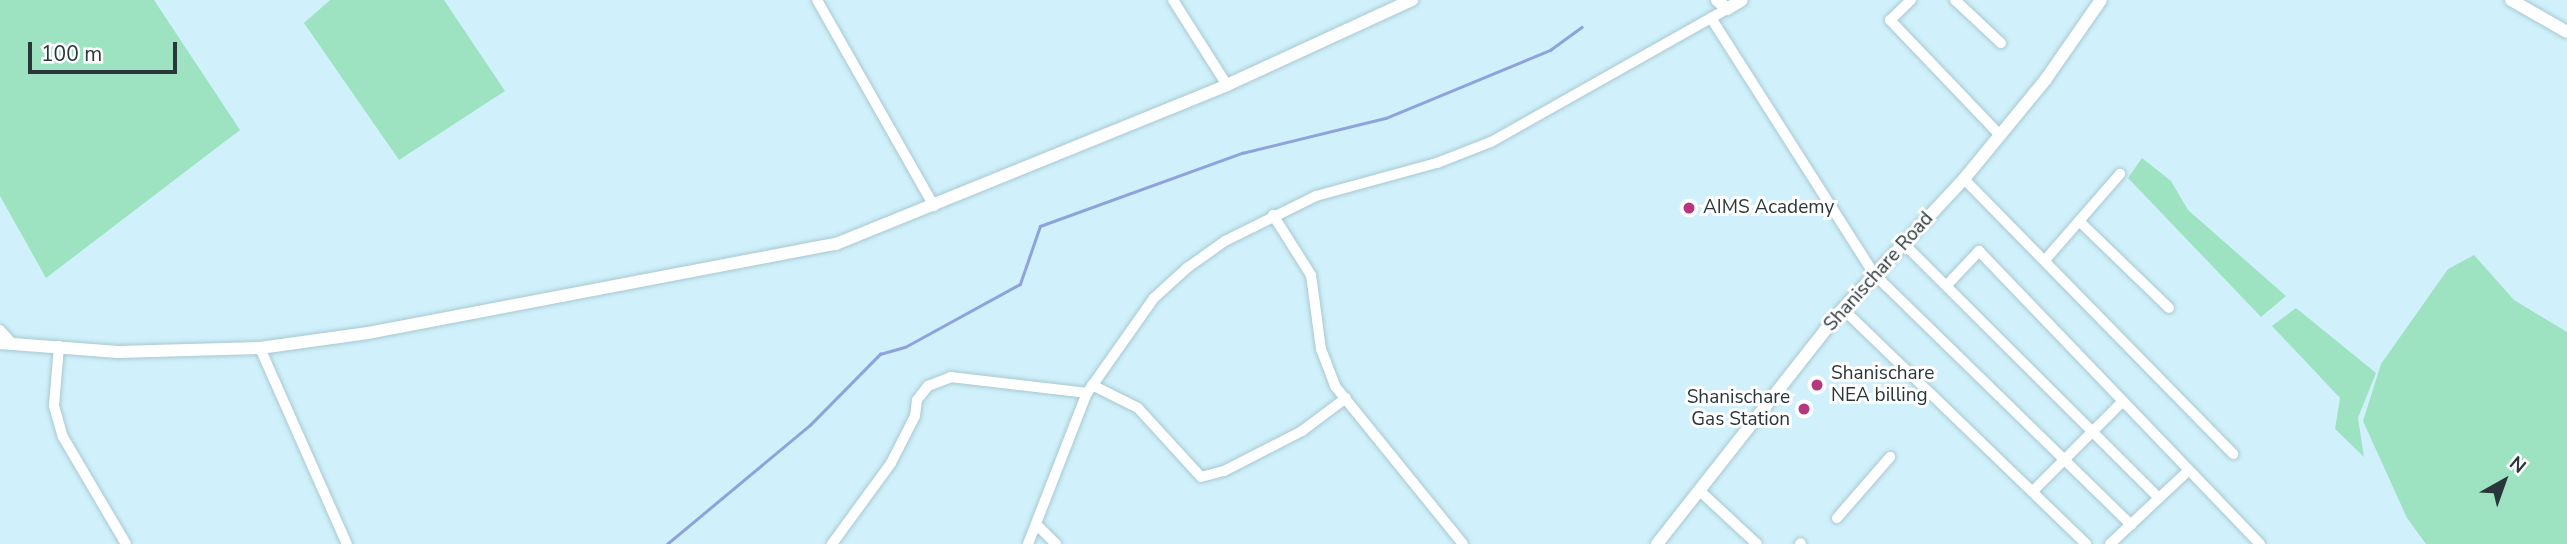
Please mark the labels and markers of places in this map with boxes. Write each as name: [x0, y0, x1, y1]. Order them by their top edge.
place label: AIMS Academy: [1703, 197, 1834, 219]
marker: AIMS Academy: [1681, 200, 1697, 216]
place label: Shanischare NEA billing: [1831, 363, 1934, 407]
marker: Shanischare NEA billing: [1809, 377, 1825, 393]
place label: Shanischare Gas Station: [1687, 387, 1790, 431]
marker: Shanischare Gas Station: [1796, 401, 1812, 417]

